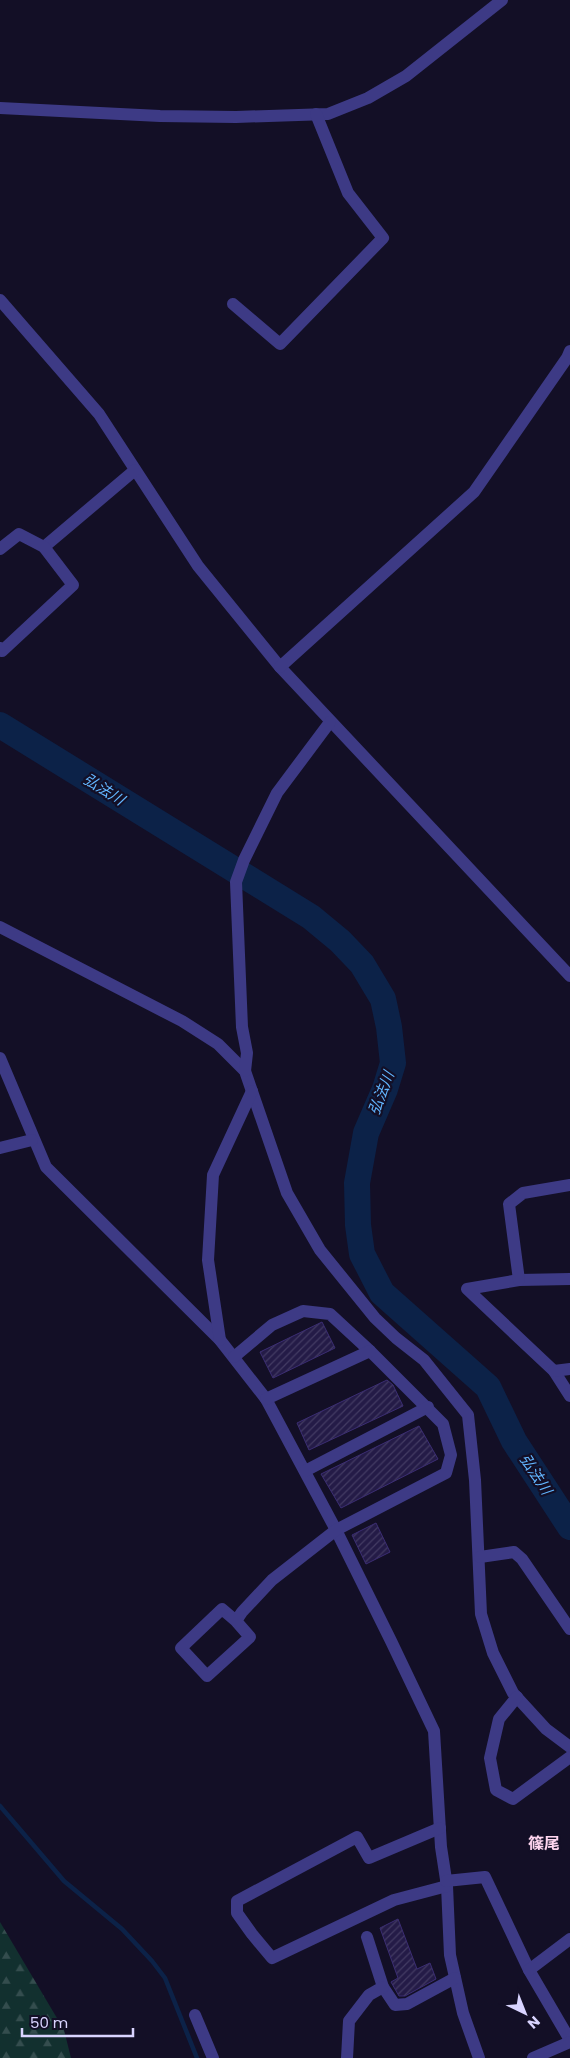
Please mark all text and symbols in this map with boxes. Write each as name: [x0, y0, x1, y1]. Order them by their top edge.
water label: 弘法川: [79, 768, 130, 811]
water label: 弘法川: [363, 1066, 400, 1118]
water label: 弘法川: [515, 1449, 558, 1500]
district label: 篠尾: [528, 1832, 560, 1855]
north arrow: [500, 1988, 550, 2038]
scale bar: [22, 2006, 134, 2038]
text: 50 m: [30, 2012, 68, 2033]
text: N: [523, 2012, 545, 2033]

